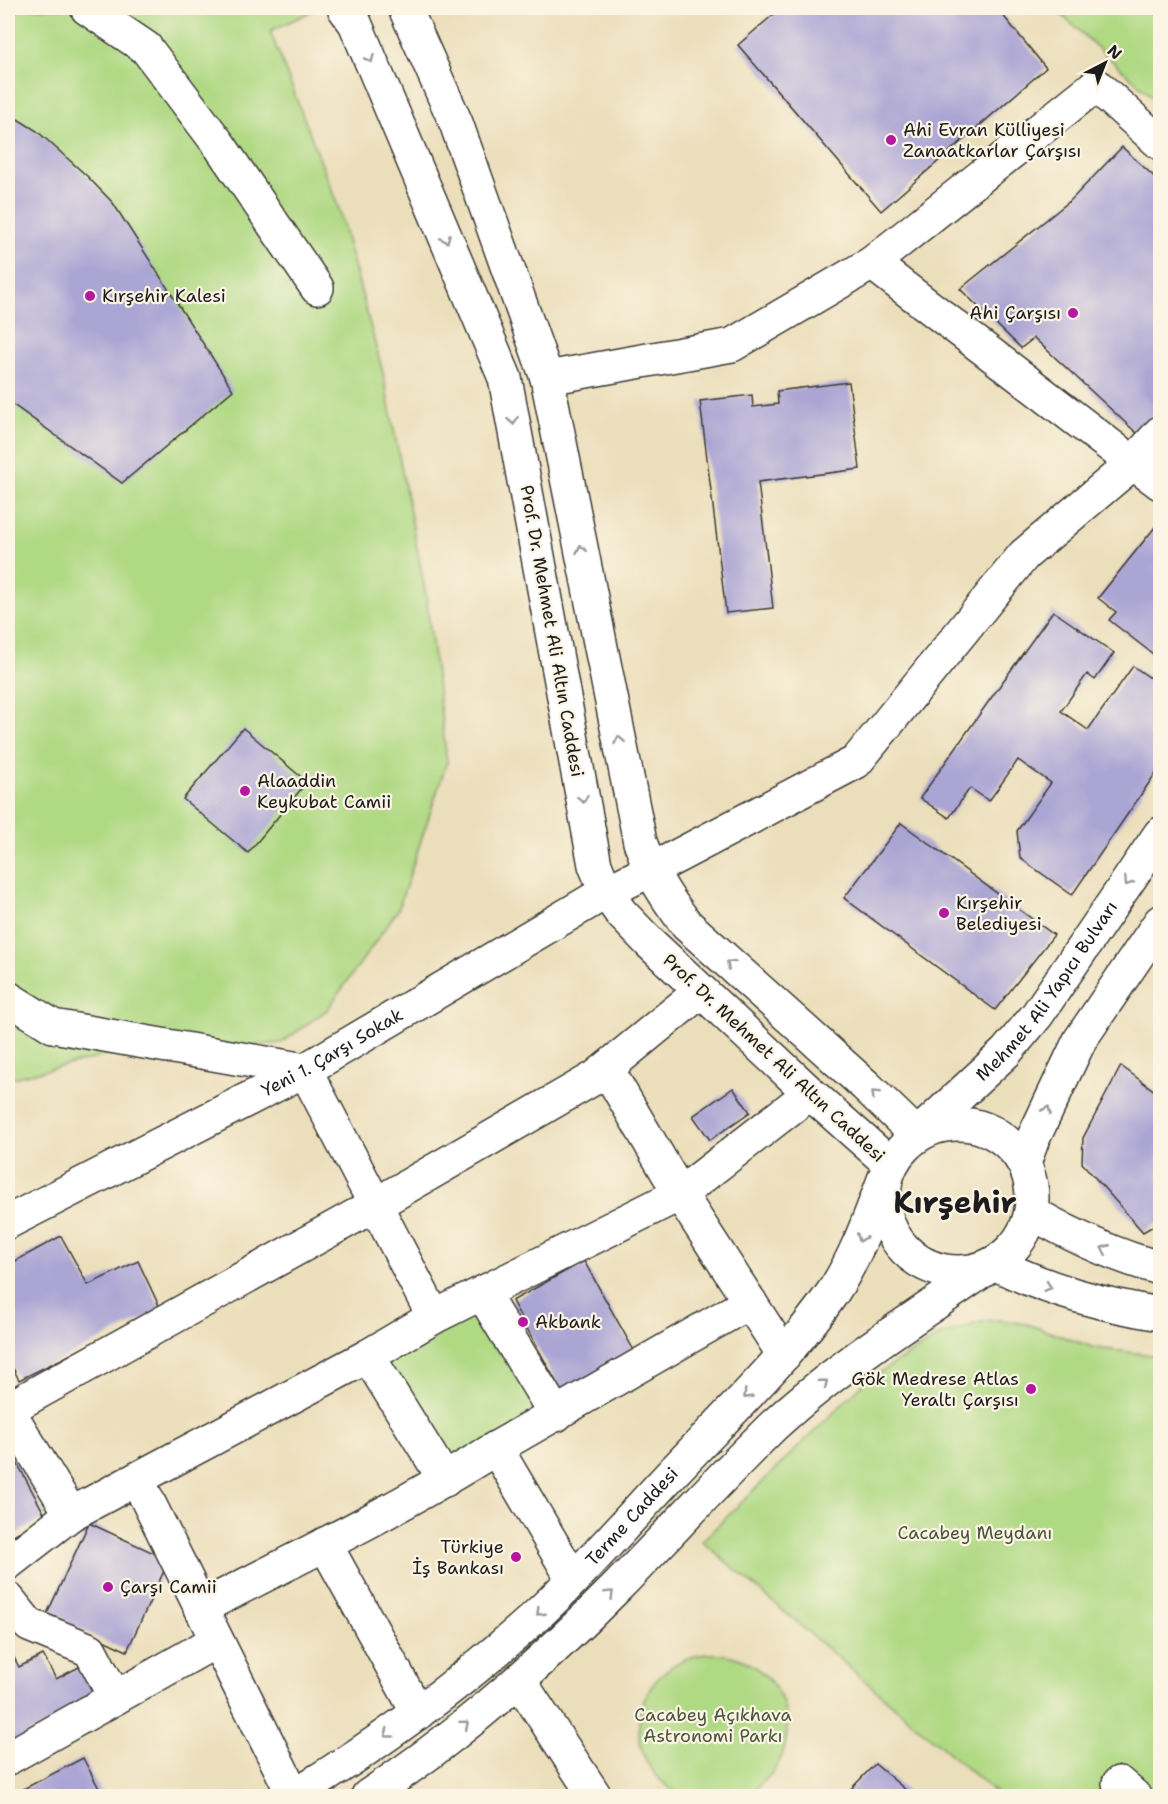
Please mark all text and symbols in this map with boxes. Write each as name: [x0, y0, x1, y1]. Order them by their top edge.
north arrow: [1075, 33, 1135, 93]
text: N: [1103, 40, 1126, 64]
one-way arrow: [363, 53, 375, 64]
place label: Ahi Evran Külliyesi Zanaatkarlar Çarşısı: [903, 118, 1081, 163]
marker: Ahi Evran Külliyesi Zanaatkarlar Çarşısı: [884, 133, 898, 147]
one-way arrow: [439, 233, 451, 244]
place label: Kırşehir Kalesi: [102, 284, 226, 308]
marker: Kırşehir Kalesi: [83, 289, 97, 303]
place label: Ahi Çarşısı: [969, 301, 1061, 325]
marker: Ahi Çarşısı: [1066, 306, 1080, 320]
one-way arrow: [506, 416, 519, 426]
street label: Prof. Dr. Mehmet Ali Altın Caddesi: [514, 483, 590, 779]
one-way arrow: [575, 544, 588, 554]
one-way arrow: [613, 735, 626, 745]
place label: Alaaddin Keykubat Camii: [257, 769, 391, 814]
marker: Alaaddin Keykubat Camii: [238, 784, 252, 798]
one-way arrow: [576, 794, 589, 804]
one-way arrow: [1124, 875, 1135, 886]
place label: Kırşehir Belediyesi: [956, 891, 1042, 936]
street label: Mehmet Ali Yapıcı Bulvarı: [970, 896, 1123, 1086]
marker: Kırşehir Belediyesi: [937, 906, 951, 920]
street label: Prof. Dr. Mehmet Ali Altın Caddesi: [658, 948, 890, 1168]
one-way arrow: [726, 960, 737, 971]
street label: Yeni 1. Çarşı Sokak: [257, 1003, 408, 1102]
one-way arrow: [871, 1090, 881, 1101]
one-way arrow: [1040, 1105, 1052, 1116]
district label: Kırşehir: [893, 1182, 1017, 1223]
one-way arrow: [856, 1232, 868, 1243]
one-way arrow: [1101, 1244, 1112, 1256]
one-way arrow: [1042, 1279, 1053, 1292]
place label: Akbank: [535, 1310, 601, 1334]
marker: Akbank: [516, 1315, 530, 1329]
place label: Gök Medrese Atlas Yeraltı Çarşısı: [851, 1367, 1019, 1412]
one-way arrow: [817, 1380, 828, 1391]
marker: Gök Medrese Atlas Yeraltı Çarşısı: [1024, 1382, 1038, 1396]
one-way arrow: [743, 1388, 754, 1398]
street label: Terme Caddesi: [580, 1462, 684, 1571]
park label: Cacabey Meydanı: [898, 1521, 1052, 1545]
place label: Türkiye İş Bankası: [412, 1535, 504, 1580]
marker: Türkiye İş Bankası: [509, 1550, 523, 1564]
place label: Çarşı Camii: [120, 1575, 217, 1599]
marker: Çarşı Camii: [101, 1580, 115, 1594]
one-way arrow: [603, 1590, 614, 1601]
one-way arrow: [536, 1604, 547, 1615]
park label: Cacabey Açıkhava Astronomi Parkı: [634, 1703, 792, 1748]
one-way arrow: [459, 1721, 470, 1732]
one-way arrow: [384, 1727, 395, 1738]

